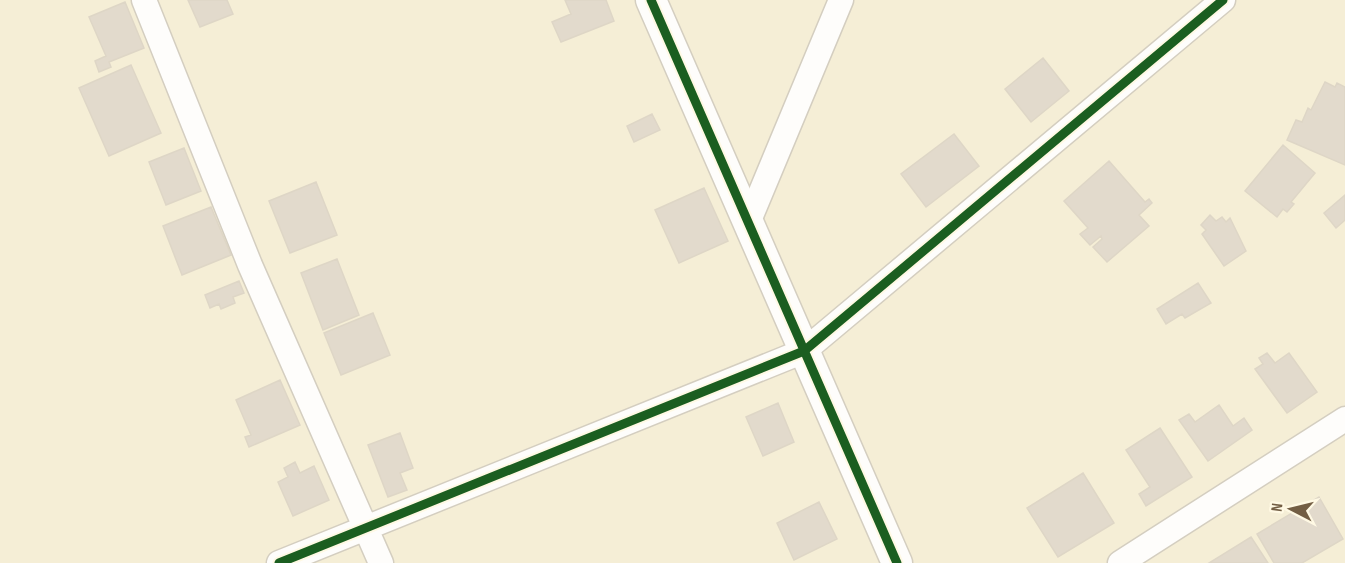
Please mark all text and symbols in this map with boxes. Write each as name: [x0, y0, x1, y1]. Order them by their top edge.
north arrow: [1261, 479, 1321, 539]
text: N: [1268, 502, 1288, 513]

